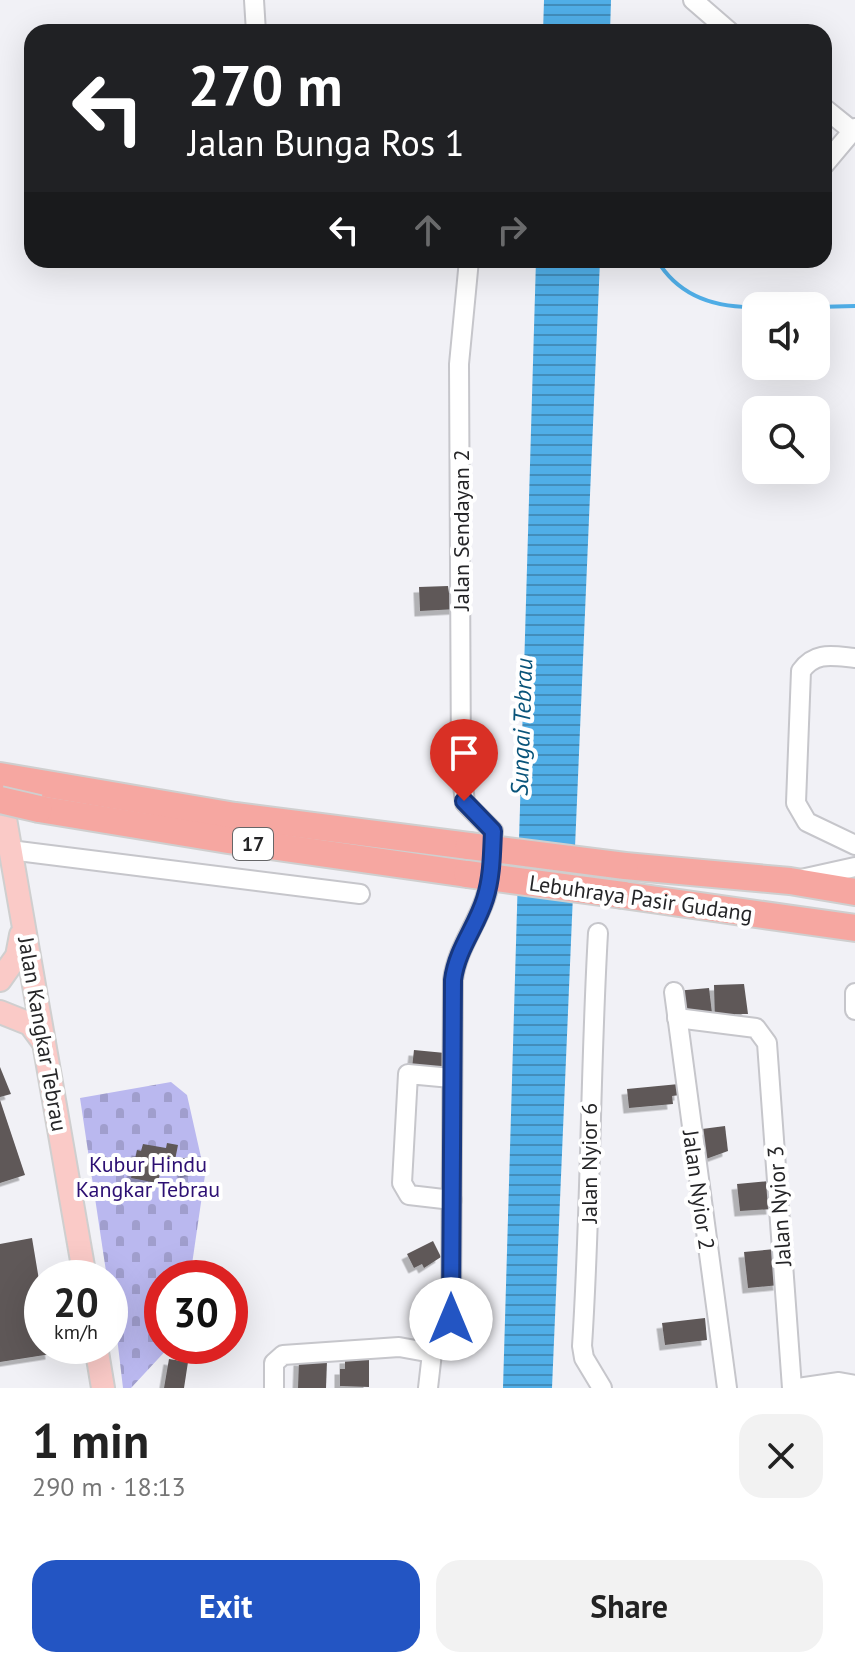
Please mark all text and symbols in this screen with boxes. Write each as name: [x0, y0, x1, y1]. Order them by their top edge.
text: 270 m: [188, 49, 343, 121]
icon: left: [56, 56, 160, 160]
text: Jalan Bunga Ros 1: [188, 119, 464, 166]
icon: left: [322, 208, 366, 252]
icon: ahead: [406, 208, 450, 252]
icon: right: [490, 208, 534, 252]
map controls: [742, 292, 830, 484]
button: sound: [742, 292, 830, 380]
button: search: [742, 396, 830, 484]
street label: Jalan Sendayan 2: [447, 449, 475, 612]
water label: Sungai Tebrau: [504, 657, 539, 797]
pin: [430, 719, 498, 801]
icon: arrive: [442, 731, 486, 775]
road number: 17: [233, 828, 273, 860]
street label: Lebuhraya Pasir Gudang: [527, 868, 755, 928]
street label: Jalan Kangkar Tebrau: [12, 934, 74, 1133]
street label: Jalan Nyior 6: [575, 1103, 603, 1224]
street label: Jalan Nyior 2: [677, 1127, 721, 1252]
street label: Jalan Nyior 3: [761, 1145, 797, 1268]
park label: Kubur Hindu Kangkar Tebrau: [76, 1150, 220, 1203]
speed limit sign: 30: [144, 1260, 248, 1364]
text: 20: [53, 1276, 99, 1328]
position arrow: [409, 1277, 493, 1361]
text: km/h: [54, 1319, 98, 1345]
text: 1 min: [32, 1409, 149, 1471]
button: close: [739, 1414, 823, 1498]
text: 290 m · 18:13: [32, 1470, 186, 1503]
button: Exit: [32, 1560, 420, 1652]
button: Share: [436, 1560, 823, 1652]

